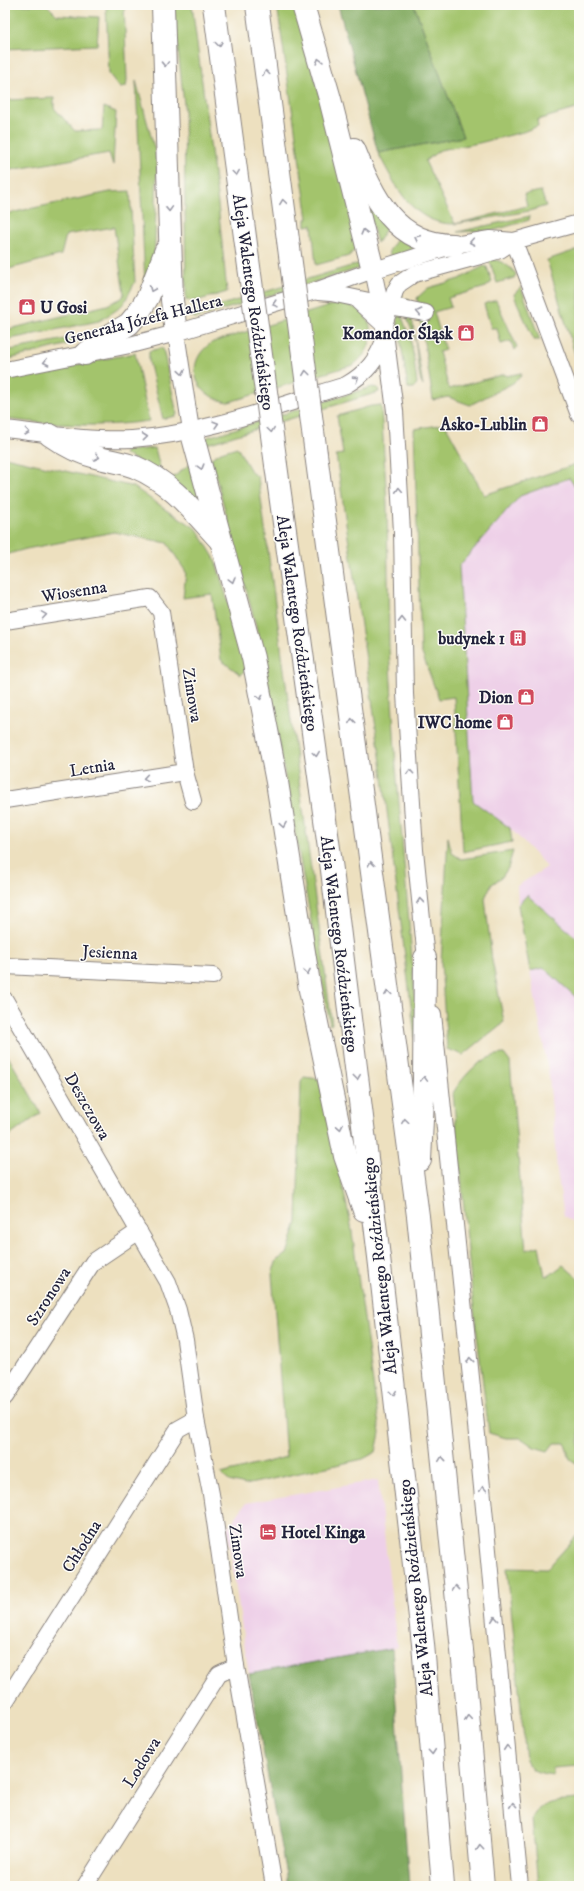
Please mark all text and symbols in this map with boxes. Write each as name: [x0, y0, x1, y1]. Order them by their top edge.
one-way arrow: [214, 41, 223, 47]
one-way arrow: [315, 58, 324, 65]
one-way arrow: [161, 61, 169, 67]
one-way arrow: [262, 70, 271, 76]
one-way arrow: [231, 169, 240, 176]
street label: Aleja Walentego Roździeńskiego: [227, 193, 279, 412]
one-way arrow: [279, 199, 288, 205]
one-way arrow: [165, 206, 174, 212]
one-way arrow: [360, 229, 368, 235]
one-way arrow: [413, 235, 421, 243]
one-way arrow: [469, 237, 475, 246]
one-way arrow: [148, 285, 156, 292]
street label: Generała Józefa Hallera: [62, 290, 225, 350]
shop icon: U Gosi: [17, 297, 37, 317]
place label: U Gosi: [40, 297, 88, 319]
one-way arrow: [272, 299, 279, 308]
one-way arrow: [416, 308, 422, 316]
place label: Komandor Śląsk: [342, 322, 454, 345]
shop icon: Komandor Śląsk: [456, 323, 476, 343]
one-way arrow: [43, 357, 50, 365]
one-way arrow: [177, 369, 186, 375]
one-way arrow: [302, 370, 311, 376]
one-way arrow: [352, 377, 359, 384]
place label: Asko-Lublin: [439, 414, 527, 436]
shop icon: Asko-Lublin: [530, 414, 550, 434]
one-way arrow: [212, 420, 219, 429]
one-way arrow: [24, 427, 30, 436]
one-way arrow: [266, 427, 275, 433]
one-way arrow: [142, 433, 148, 442]
one-way arrow: [94, 453, 101, 461]
one-way arrow: [196, 464, 205, 471]
one-way arrow: [395, 487, 404, 493]
street label: Aleja Walentego Roździeńskiego: [271, 514, 323, 733]
street label: Wiosenna: [39, 576, 109, 608]
one-way arrow: [227, 576, 236, 583]
one-way arrow: [40, 611, 47, 620]
one-way arrow: [398, 617, 407, 623]
place label: budynek 1: [437, 628, 505, 650]
building icon: budynek 1: [508, 628, 528, 648]
street label: Zimowa: [177, 667, 207, 724]
place label: Dion: [479, 687, 513, 709]
shop icon: Dion: [516, 687, 536, 707]
one-way arrow: [256, 694, 264, 700]
place label: IWC home: [418, 712, 492, 734]
shop icon: IWC home: [495, 712, 515, 732]
one-way arrow: [348, 718, 357, 724]
one-way arrow: [311, 751, 320, 757]
street label: Letnia: [68, 753, 117, 782]
one-way arrow: [405, 769, 414, 775]
one-way arrow: [143, 773, 150, 782]
one-way arrow: [278, 822, 287, 828]
street label: Aleja Walentego Roździeńskiego: [315, 834, 363, 1054]
one-way arrow: [367, 861, 376, 867]
one-way arrow: [415, 898, 424, 904]
street label: Jesienna: [80, 940, 139, 965]
one-way arrow: [302, 969, 310, 975]
one-way arrow: [384, 990, 393, 996]
street label: Deszczowa: [59, 1069, 115, 1145]
one-way arrow: [352, 1074, 361, 1080]
one-way arrow: [420, 1076, 428, 1082]
one-way arrow: [401, 1118, 410, 1125]
one-way arrow: [335, 1124, 343, 1130]
street label: Aleja Walentego Roździeńskiego: [358, 1156, 402, 1376]
street label: Szronowa: [22, 1262, 76, 1330]
one-way arrow: [465, 1357, 474, 1363]
one-way arrow: [389, 1390, 398, 1396]
one-way arrow: [438, 1456, 447, 1462]
street label: Aleja Walentego Roździeńskiego: [394, 1478, 438, 1698]
one-way arrow: [478, 1486, 487, 1492]
street label: Chłodna: [57, 1515, 107, 1577]
hotel icon: Hotel Kinga: [258, 1522, 278, 1542]
place label: Hotel Kinga: [281, 1522, 366, 1544]
street label: Zimowa: [223, 1523, 253, 1580]
one-way arrow: [451, 1585, 460, 1591]
one-way arrow: [491, 1616, 500, 1622]
one-way arrow: [464, 1715, 473, 1721]
street label: Lodowa: [118, 1733, 166, 1792]
one-way arrow: [503, 1745, 512, 1751]
one-way arrow: [427, 1749, 436, 1755]
one-way arrow: [508, 1802, 517, 1808]
one-way arrow: [476, 1844, 485, 1850]

